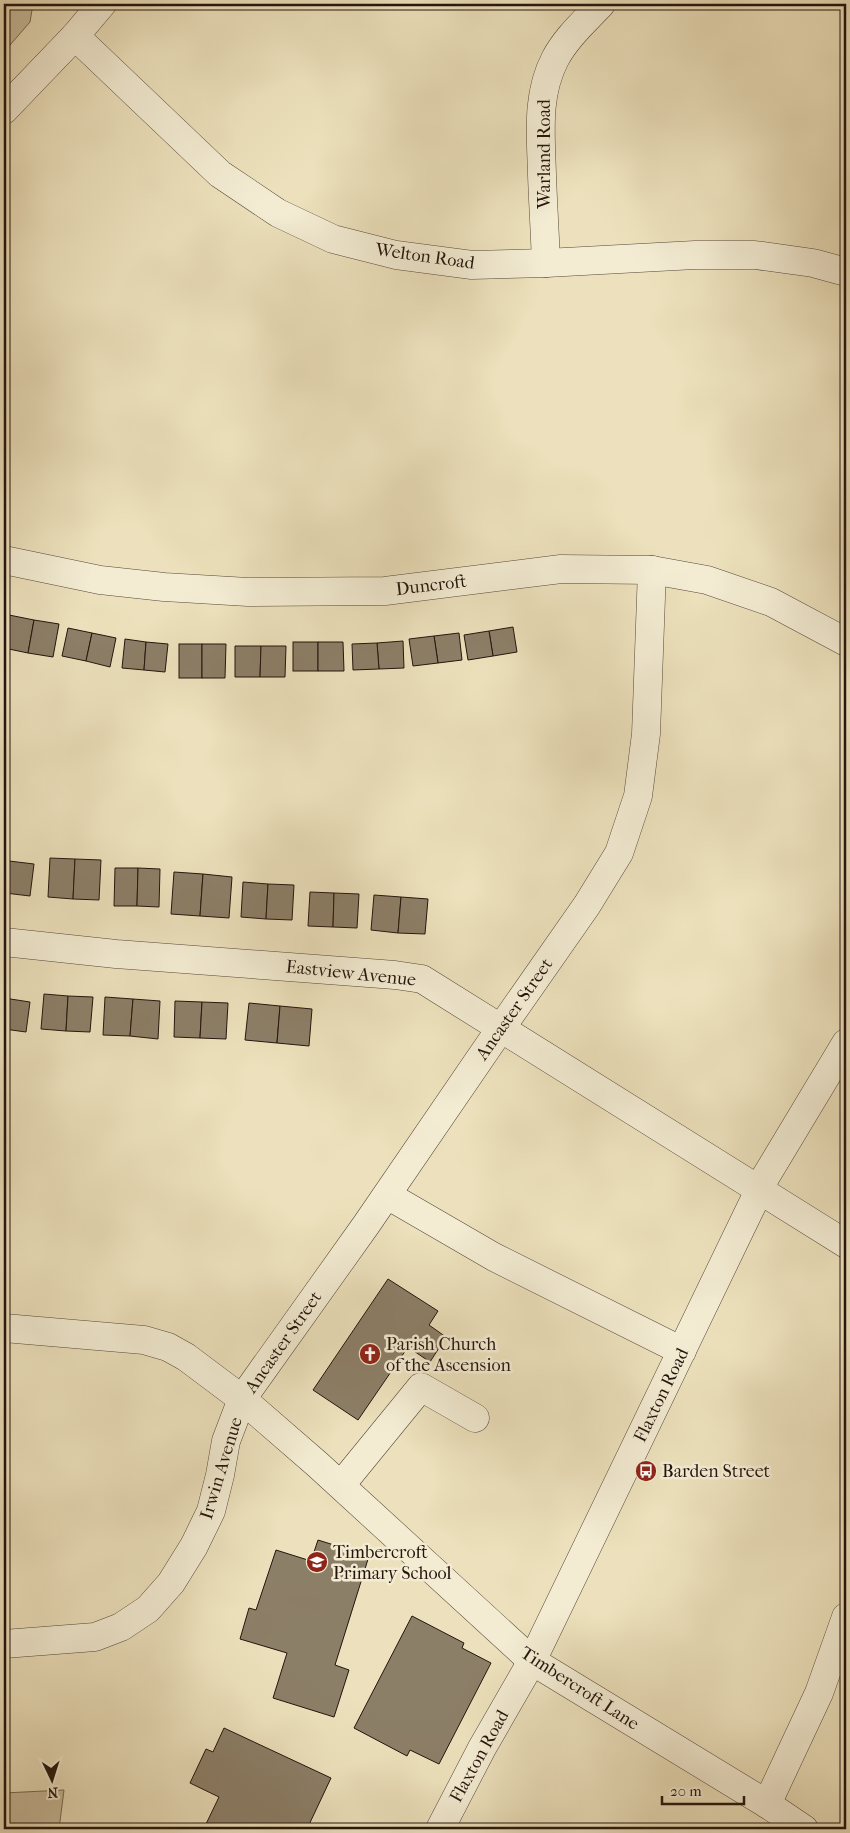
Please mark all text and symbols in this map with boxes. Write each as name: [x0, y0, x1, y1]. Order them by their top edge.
street label: Warland Road: [534, 99, 555, 210]
street label: Welton Road: [373, 239, 476, 274]
street label: Duncroft: [394, 571, 468, 600]
street label: Ancaster Street: [471, 954, 558, 1065]
street label: Eastview Avenue: [285, 956, 417, 991]
street label: Ancaster Street: [240, 1287, 327, 1398]
place label: Parish Church of the Ascension: [386, 1334, 511, 1376]
church icon: Parish Church of the Ascension: [358, 1342, 382, 1366]
street label: Flaxton Road: [630, 1344, 693, 1446]
street label: Irwin Avenue: [196, 1414, 247, 1522]
bus stop icon: Barden Street: [634, 1459, 658, 1483]
place label: Barden Street: [662, 1461, 771, 1482]
place label: Timbercroft Primary School: [333, 1542, 452, 1584]
school or university icon: Timbercroft Primary School: [305, 1550, 329, 1574]
street label: Timbercroft Lane: [517, 1642, 643, 1735]
street label: Flaxton Road: [445, 1706, 514, 1806]
north arrow: [28, 1756, 78, 1806]
scale bar: [662, 1773, 745, 1805]
text: 20 m: [670, 1782, 702, 1800]
text: N: [47, 1784, 59, 1801]

